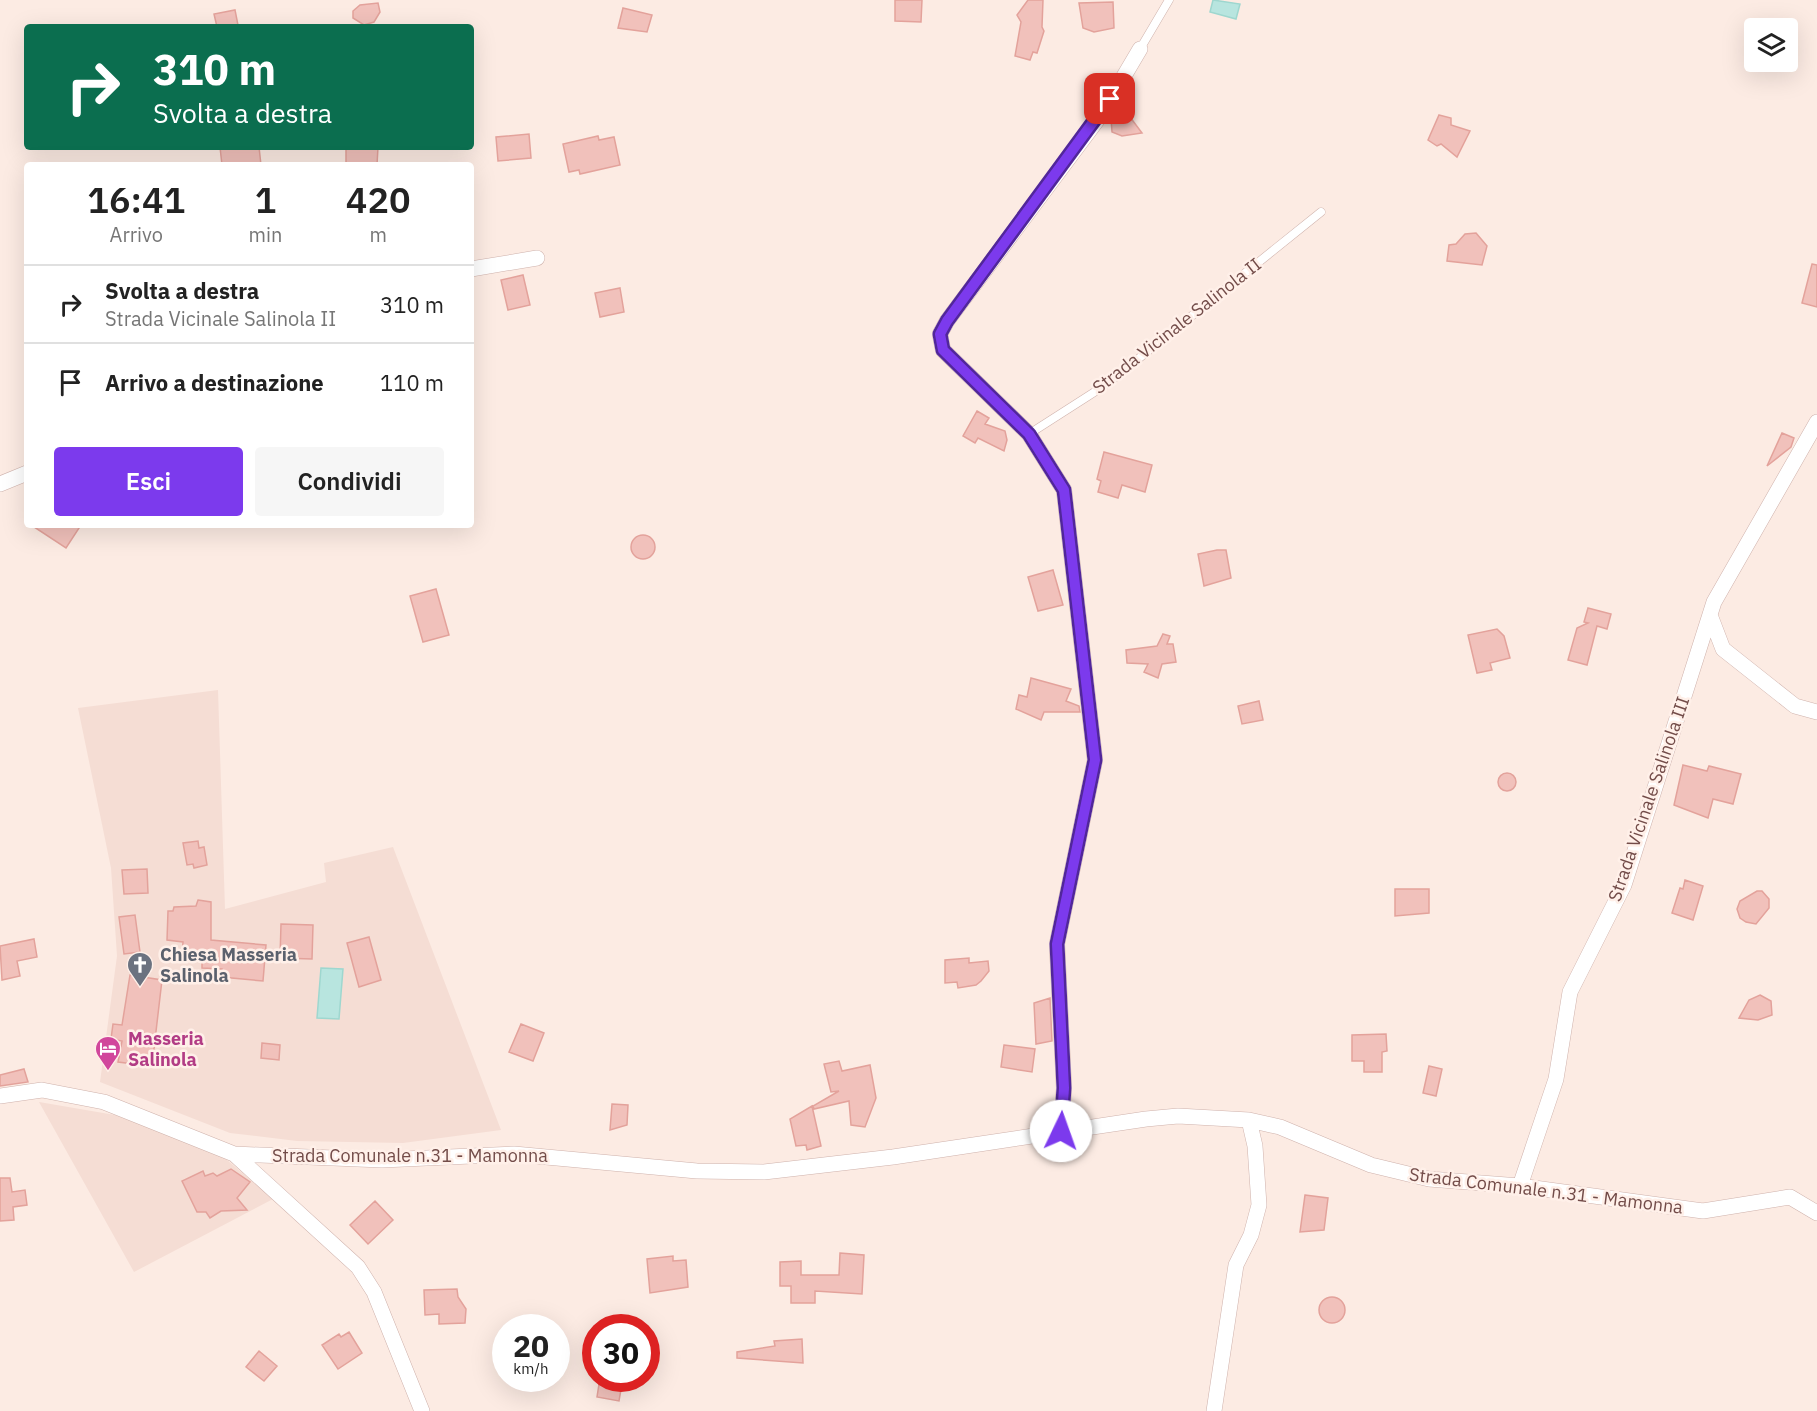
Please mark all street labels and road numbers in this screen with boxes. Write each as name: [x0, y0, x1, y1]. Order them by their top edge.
street label: Strada Vicinale Salinola II: [1088, 253, 1266, 399]
street label: Strada Vicinale Salinola III: [1603, 693, 1694, 904]
street label: Strada Comunale n.31 - Mamonna: [272, 1144, 548, 1167]
street label: Strada Comunale n.31 - Mamonna: [1408, 1162, 1685, 1219]

